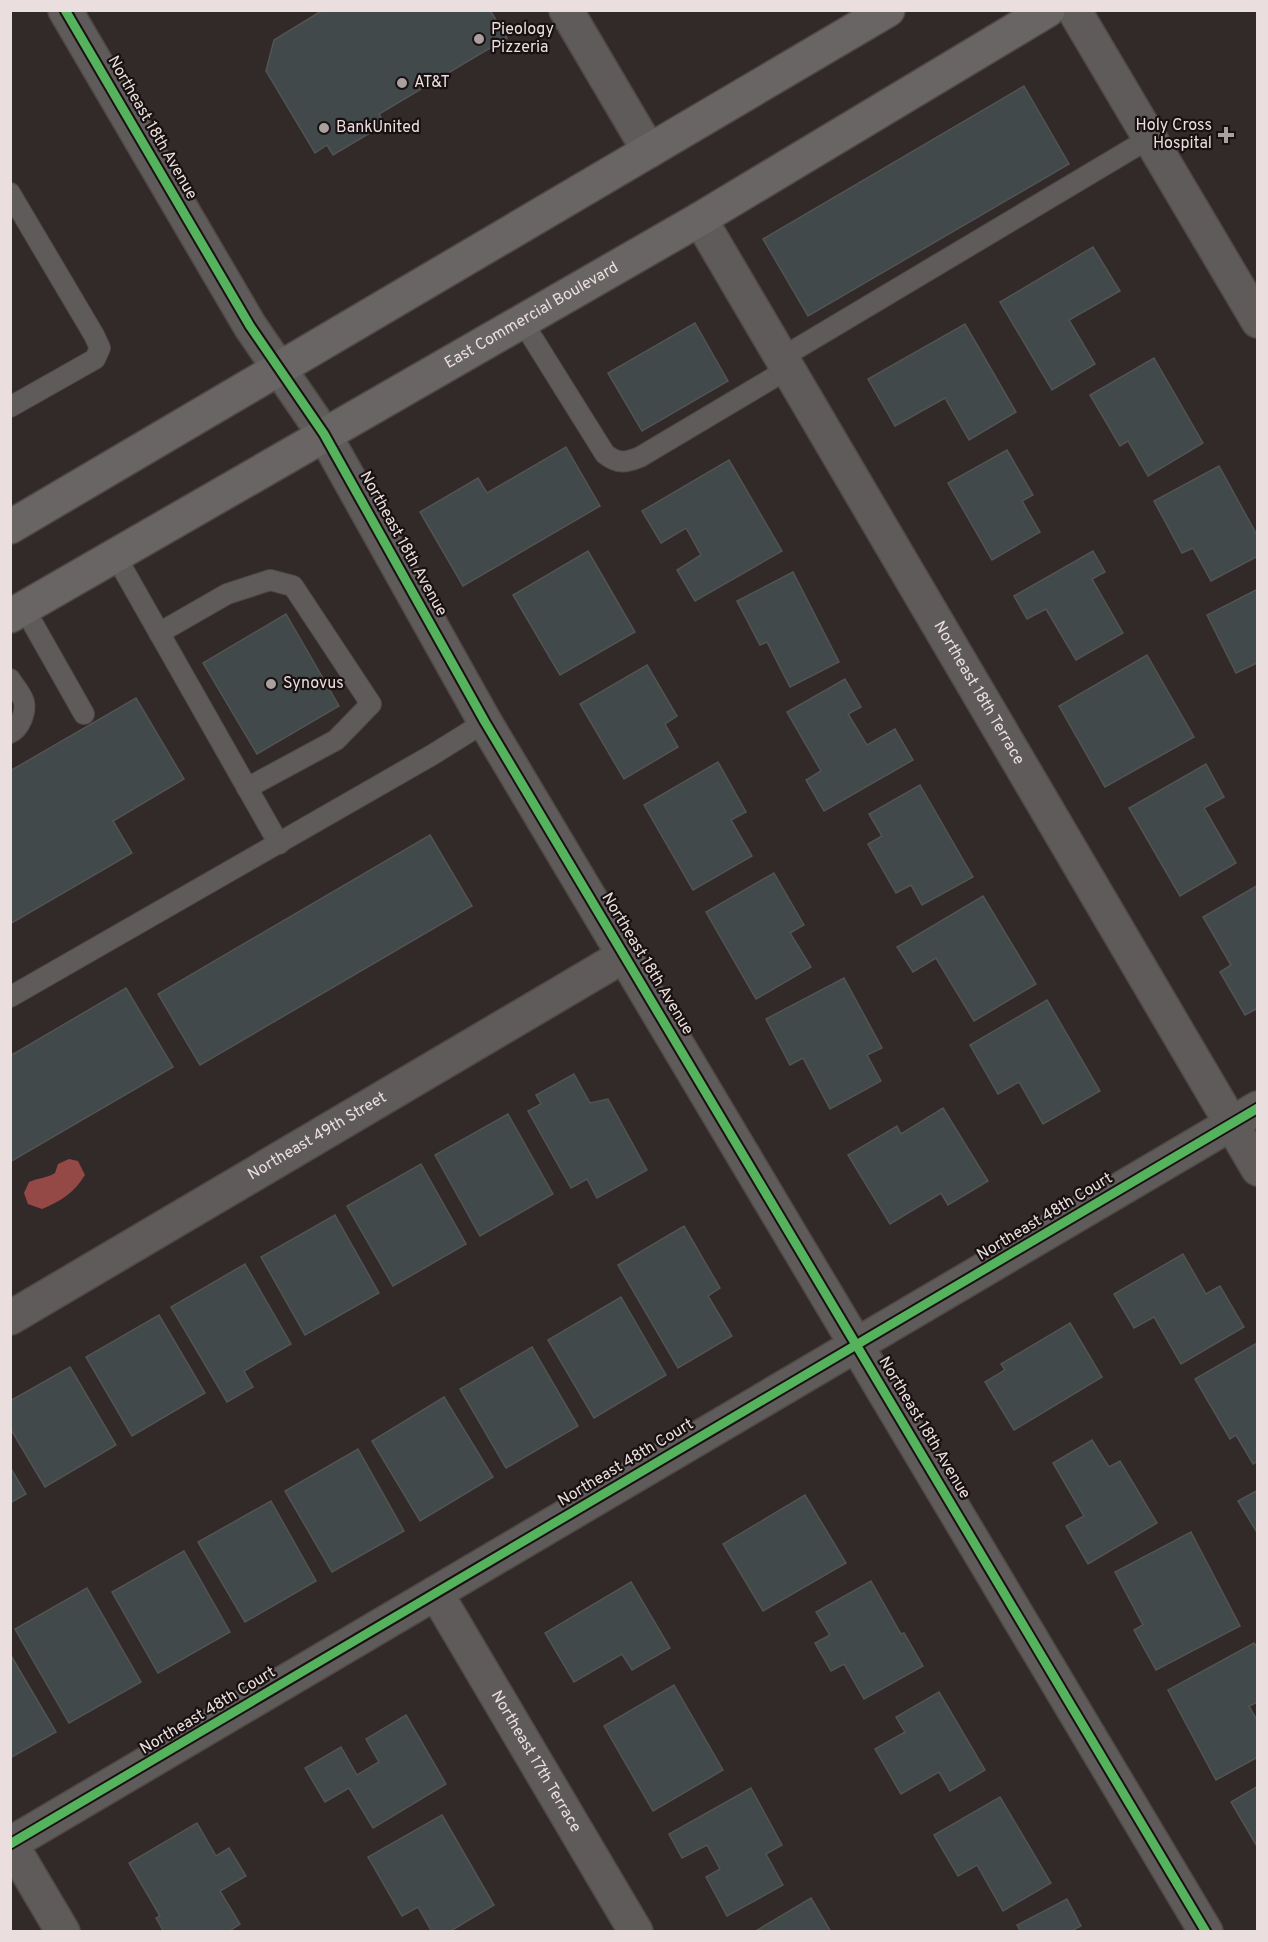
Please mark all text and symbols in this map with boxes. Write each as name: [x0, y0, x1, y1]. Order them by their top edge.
place label: Pieology Pizzeria: [491, 20, 554, 58]
marker: Pieology Pizzeria: [472, 32, 486, 46]
street label: Northeast 18th Avenue: [103, 53, 201, 203]
place label: AT&T: [414, 73, 450, 93]
marker: AT&T: [395, 76, 409, 90]
place label: Holy Cross Hospital: [1135, 116, 1212, 154]
place label: BankUnited: [336, 118, 420, 138]
marker: BankUnited: [317, 121, 331, 135]
marker: Holy Cross Hospital: [1217, 126, 1235, 144]
street label: East Commercial Boulevard: [441, 258, 622, 374]
street label: Northeast 18th Avenue: [355, 468, 451, 620]
street label: Northeast 18th Terrace: [929, 618, 1029, 769]
place label: Synovus: [283, 674, 344, 694]
marker: Synovus: [264, 677, 278, 691]
street label: Northeast 18th Avenue: [597, 889, 697, 1039]
street label: Northeast 49th Street: [244, 1088, 390, 1185]
street label: Northeast 48th Court: [974, 1169, 1116, 1265]
street label: Northeast 18th Avenue: [874, 1353, 974, 1503]
street label: Northeast 48th Court: [555, 1415, 697, 1511]
street label: Northeast 48th Court: [137, 1663, 279, 1759]
street label: Northeast 17th Terrace: [486, 1687, 585, 1836]

